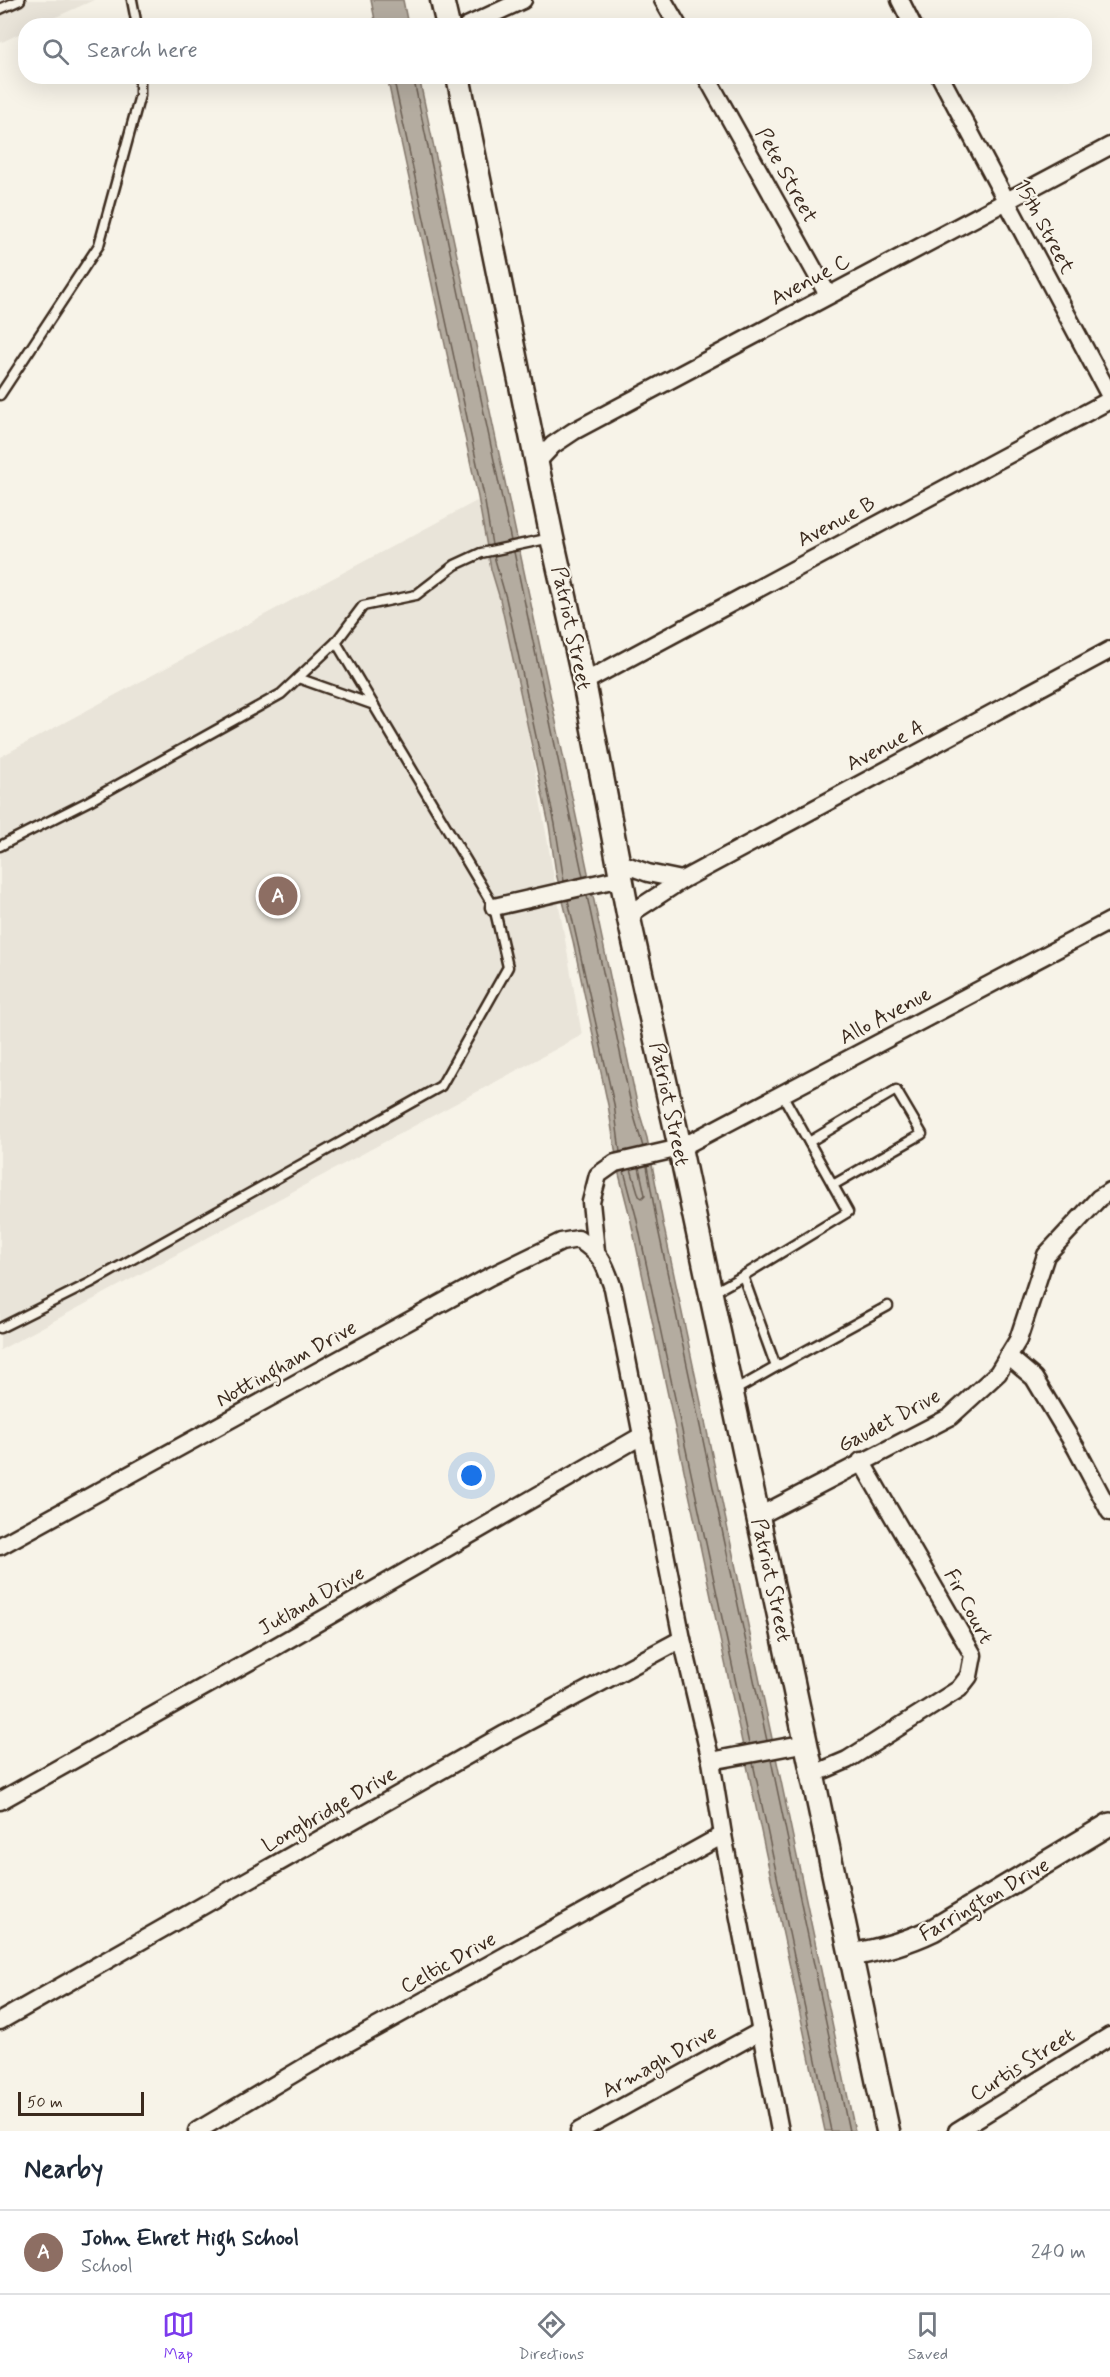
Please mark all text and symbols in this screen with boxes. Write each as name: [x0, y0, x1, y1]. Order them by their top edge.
search box: [18, 18, 1092, 84]
icon: search: [39, 35, 72, 68]
text: Search here: [87, 37, 198, 65]
street label: Pete Street: [748, 123, 824, 228]
street label: 15th Street: [1007, 174, 1081, 280]
street label: Avenue C: [766, 247, 855, 313]
street label: Avenue B: [792, 490, 880, 554]
street label: Patriot Street: [544, 564, 598, 693]
street label: Avenue A: [841, 714, 929, 778]
pin: A: [258, 874, 298, 918]
street label: Allo Avenue: [834, 980, 937, 1052]
street label: Patriot Street: [642, 1040, 696, 1169]
street label: Nottingham Drive: [211, 1314, 363, 1416]
street label: Gaudet Drive: [833, 1382, 946, 1460]
your location: [457, 1461, 486, 1490]
street label: Patriot Street: [744, 1516, 798, 1645]
street label: Jutland Drive: [253, 1559, 370, 1643]
street label: Fir Court: [937, 1564, 1000, 1649]
street label: Longbridge Drive: [257, 1760, 402, 1861]
street label: Farrington Drive: [914, 1851, 1056, 1950]
street label: Celtic Drive: [396, 1925, 501, 2001]
street label: Armagh Drive: [597, 2019, 722, 2106]
street label: Curtis Street: [965, 2021, 1080, 2108]
scale bar: [18, 2089, 144, 2116]
text: 50 m: [27, 2092, 63, 2113]
text: Nearby: [24, 2153, 103, 2187]
text: John Ehret High School: [81, 2225, 299, 2253]
text: A: [37, 2239, 50, 2266]
text: 240 m: [1031, 2239, 1086, 2266]
text: School: [81, 2253, 133, 2280]
tab: Map: [162, 2308, 195, 2365]
tab: Directions: [518, 2308, 584, 2365]
tab: Saved: [908, 2308, 948, 2365]

